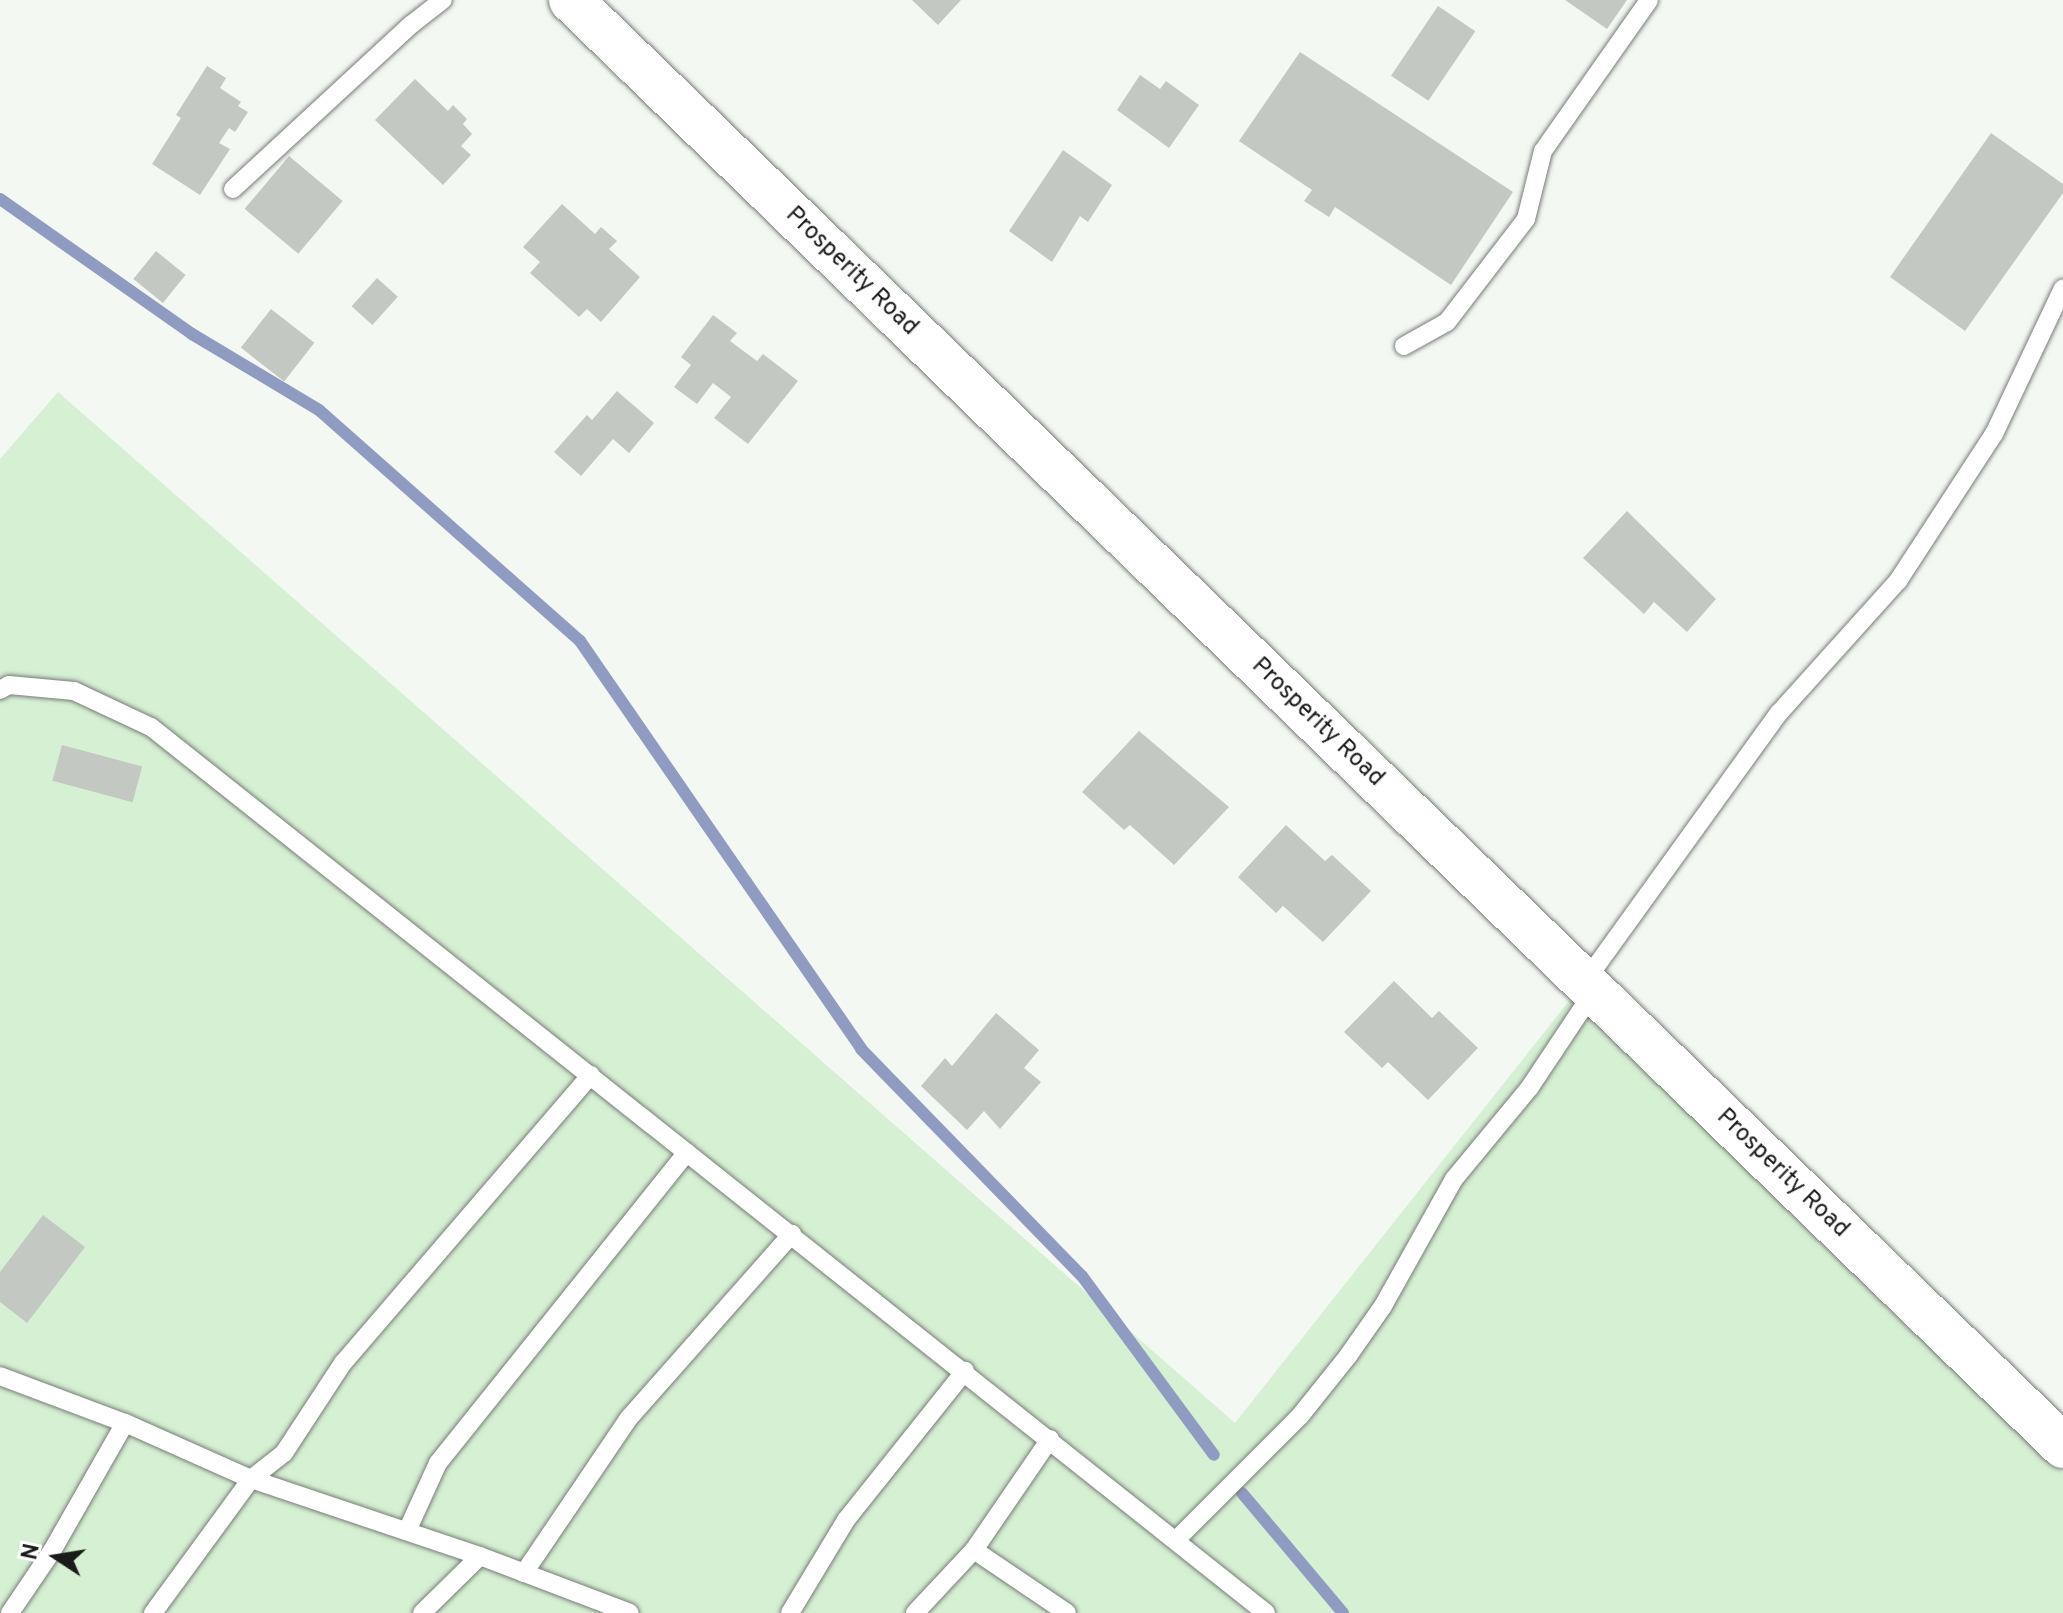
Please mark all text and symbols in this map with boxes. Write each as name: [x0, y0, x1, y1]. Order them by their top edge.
street label: Prosperity Road: [779, 201, 923, 343]
street label: Prosperity Road: [1245, 652, 1389, 794]
street label: Prosperity Road: [1710, 1103, 1854, 1245]
north arrow: [16, 1517, 96, 1597]
text: N: [17, 1541, 47, 1562]

